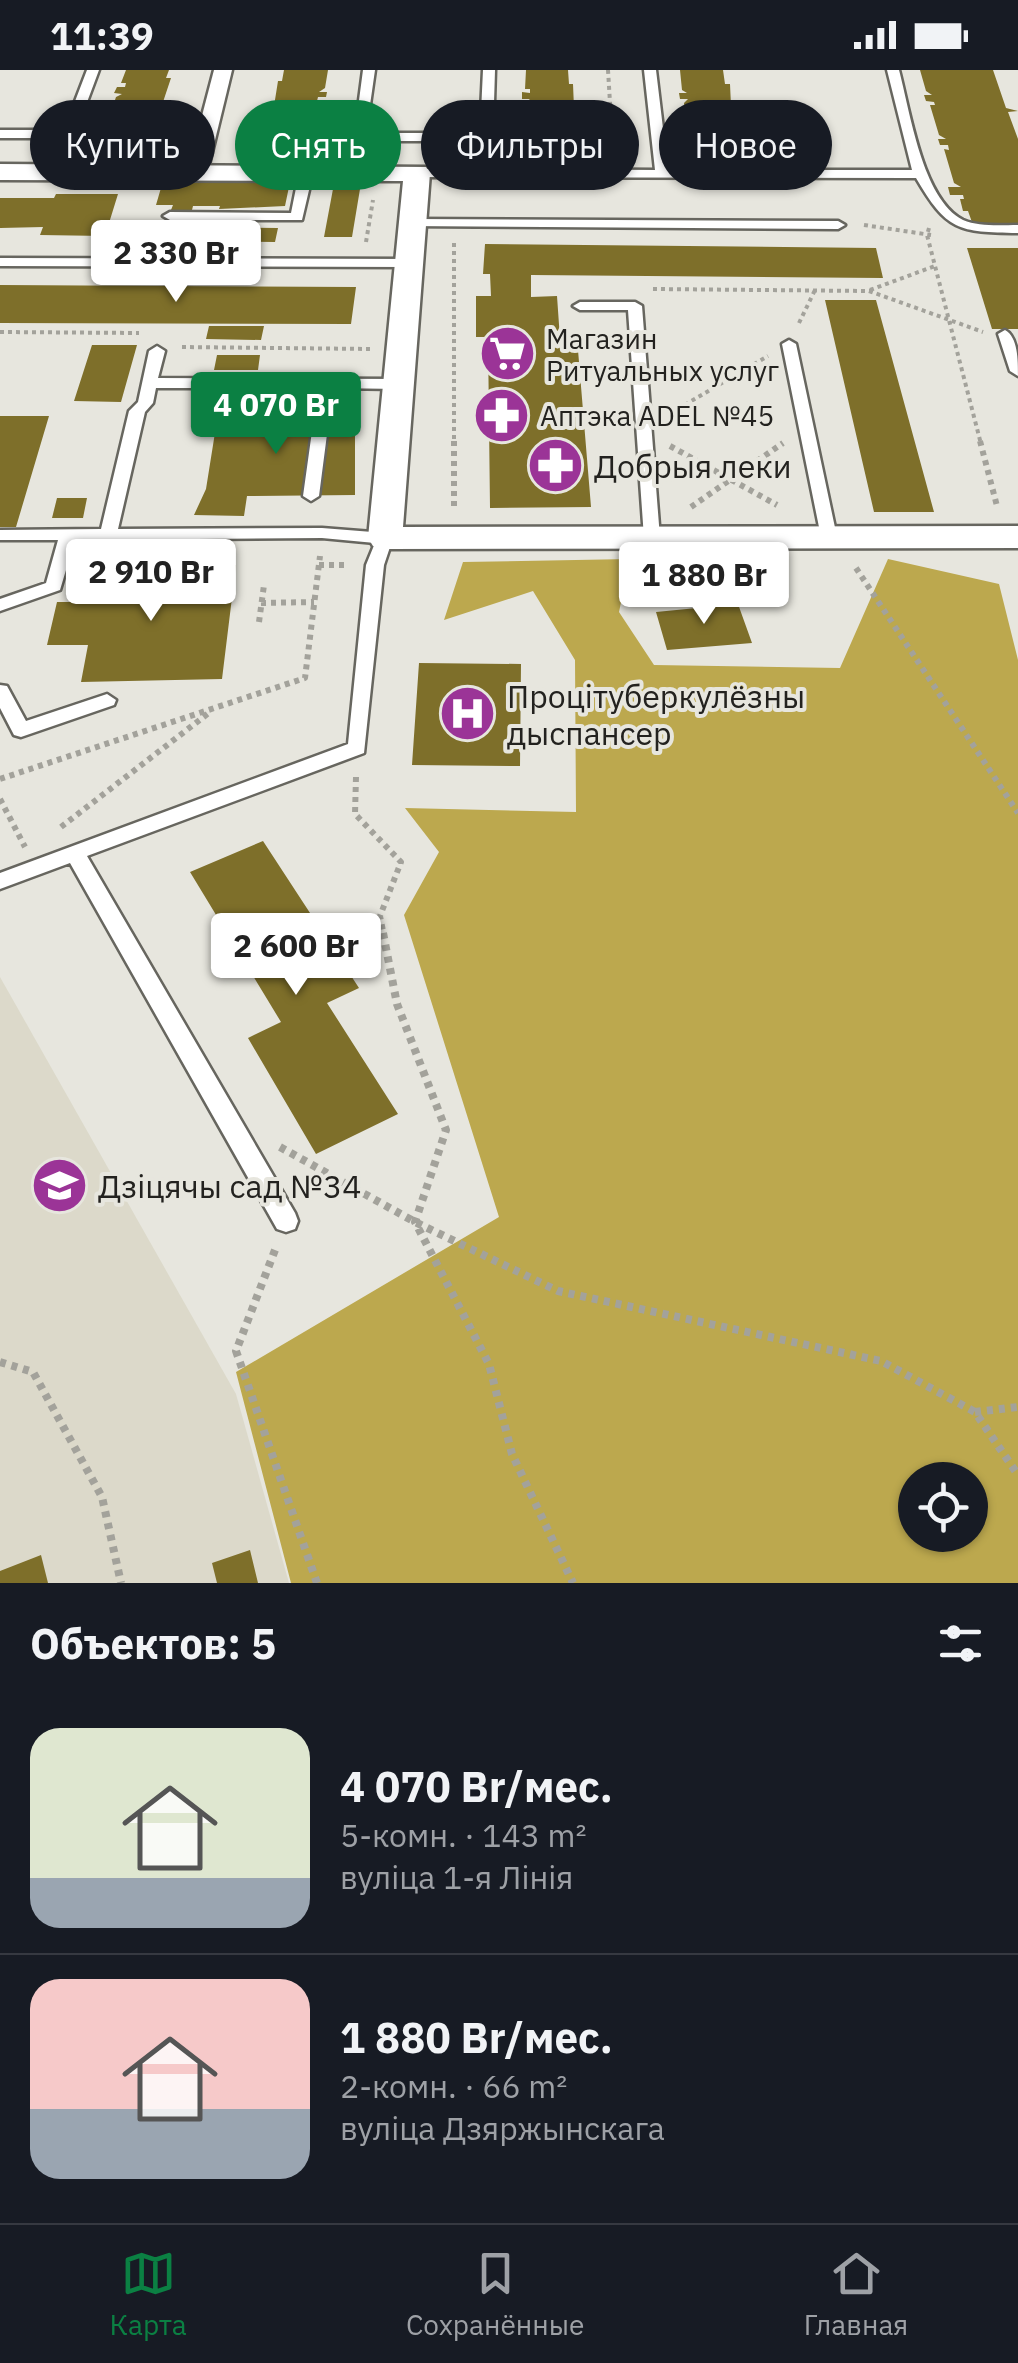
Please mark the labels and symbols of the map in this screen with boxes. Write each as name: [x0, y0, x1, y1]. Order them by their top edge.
pin: 2 330 Br: [73, 220, 279, 305]
place label: Магазин Ритуальных услуг: [546, 320, 779, 389]
supermarket icon: Магазин Ритуальных услуг: [477, 324, 537, 384]
pin: 4 070 Br: [173, 372, 379, 457]
pharmacy icon: Аптэка ADEL №45: [471, 385, 531, 445]
place label: Аптэка ADEL №45: [540, 397, 774, 434]
pharmacy icon: Добрыя леки: [525, 436, 585, 496]
place label: Добрыя леки: [594, 445, 792, 487]
pin: 2 910 Br: [48, 539, 254, 624]
pin: 1 880 Br: [601, 542, 807, 627]
place label: Процітуберкулёзны дыспансер: [507, 675, 805, 754]
hospital icon: Процітуберкулёзны дыспансер: [438, 684, 498, 744]
pin: 2 600 Br: [193, 913, 399, 998]
school or university icon: Дзіцячы сад №34: [29, 1156, 89, 1216]
place label: Дзіцячы сад №34: [98, 1165, 361, 1207]

